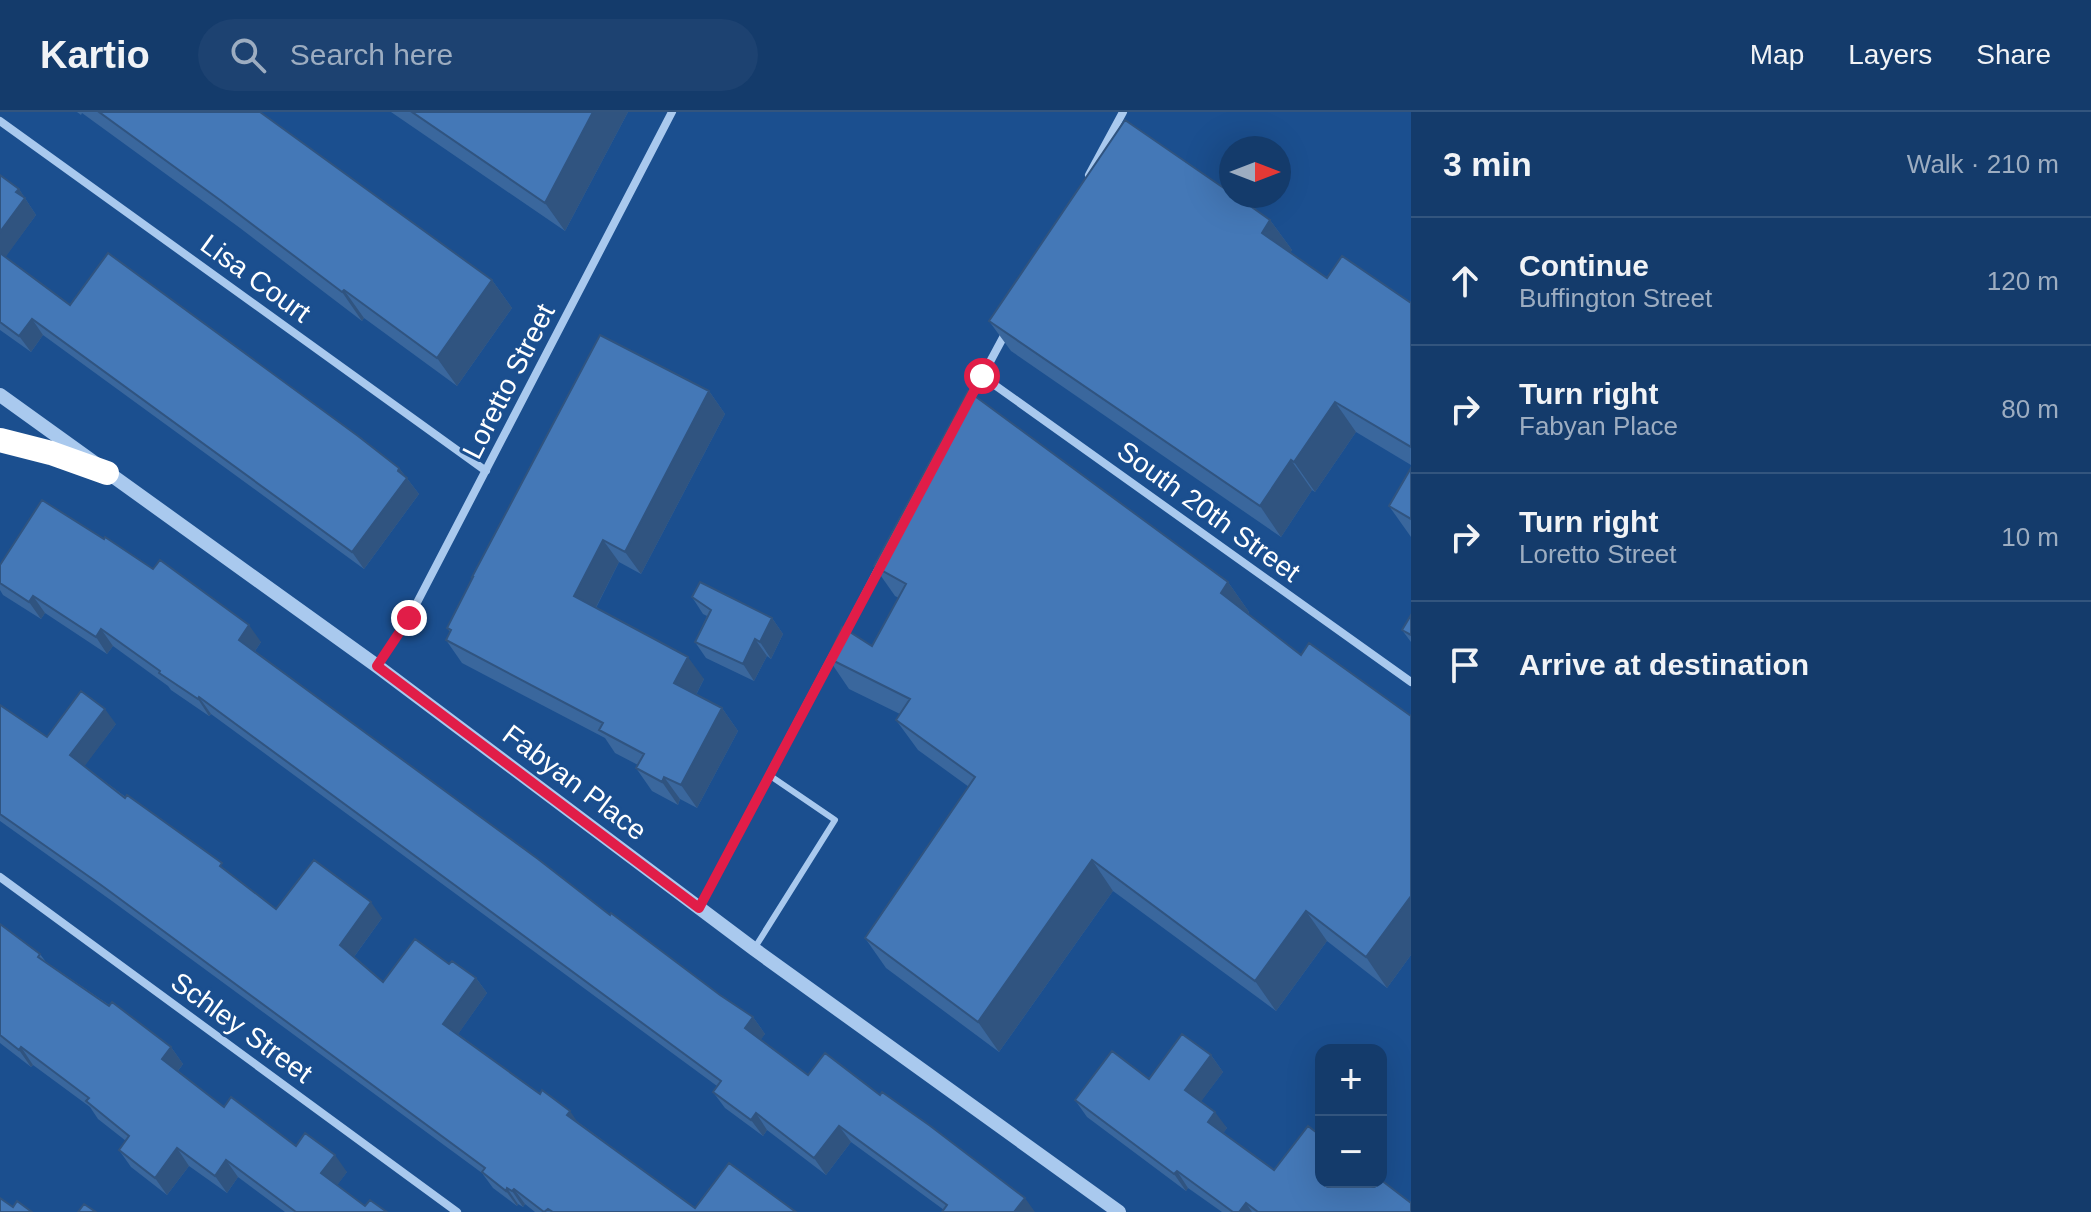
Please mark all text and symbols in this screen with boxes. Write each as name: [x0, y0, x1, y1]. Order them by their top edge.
search box: [198, 19, 758, 91]
icon: search: [226, 33, 270, 77]
text: Kartio: [40, 34, 150, 76]
text: Search here: [290, 38, 453, 71]
text: Map: [1750, 39, 1804, 70]
text: Layers: [1848, 39, 1932, 70]
text: Share: [1976, 39, 2051, 70]
north arrow: [1219, 136, 1291, 208]
text: 3 min: [1443, 145, 1532, 183]
text: Walk · 210 m: [1907, 149, 2059, 179]
street label: Lisa Court: [195, 228, 317, 329]
text: Continue: [1519, 249, 1649, 282]
icon: ahead: [1443, 259, 1487, 303]
text: 120 m: [1987, 266, 2059, 296]
text: Buffington Street: [1519, 283, 1712, 313]
street label: Loretto Street: [456, 298, 561, 464]
route start: [964, 358, 1000, 394]
text: Turn right: [1519, 377, 1658, 410]
icon: right: [1443, 387, 1487, 431]
text: 80 m: [2001, 394, 2059, 424]
text: Fabyan Place: [1519, 411, 1678, 441]
street label: South 20th Street: [1111, 435, 1306, 588]
text: Turn right: [1519, 505, 1658, 538]
icon: right: [1443, 515, 1487, 559]
text: 10 m: [2001, 522, 2059, 552]
text: Loretto Street: [1519, 539, 1677, 569]
route end: [391, 600, 427, 636]
icon: arrive: [1443, 643, 1487, 687]
text: Arrive at destination: [1519, 648, 1809, 681]
street label: Fabyan Place: [497, 718, 652, 846]
street label: Schley Street: [165, 966, 318, 1089]
map controls: [1315, 1044, 1387, 1188]
button: +: [1315, 1044, 1387, 1116]
button: −: [1315, 1116, 1387, 1188]

